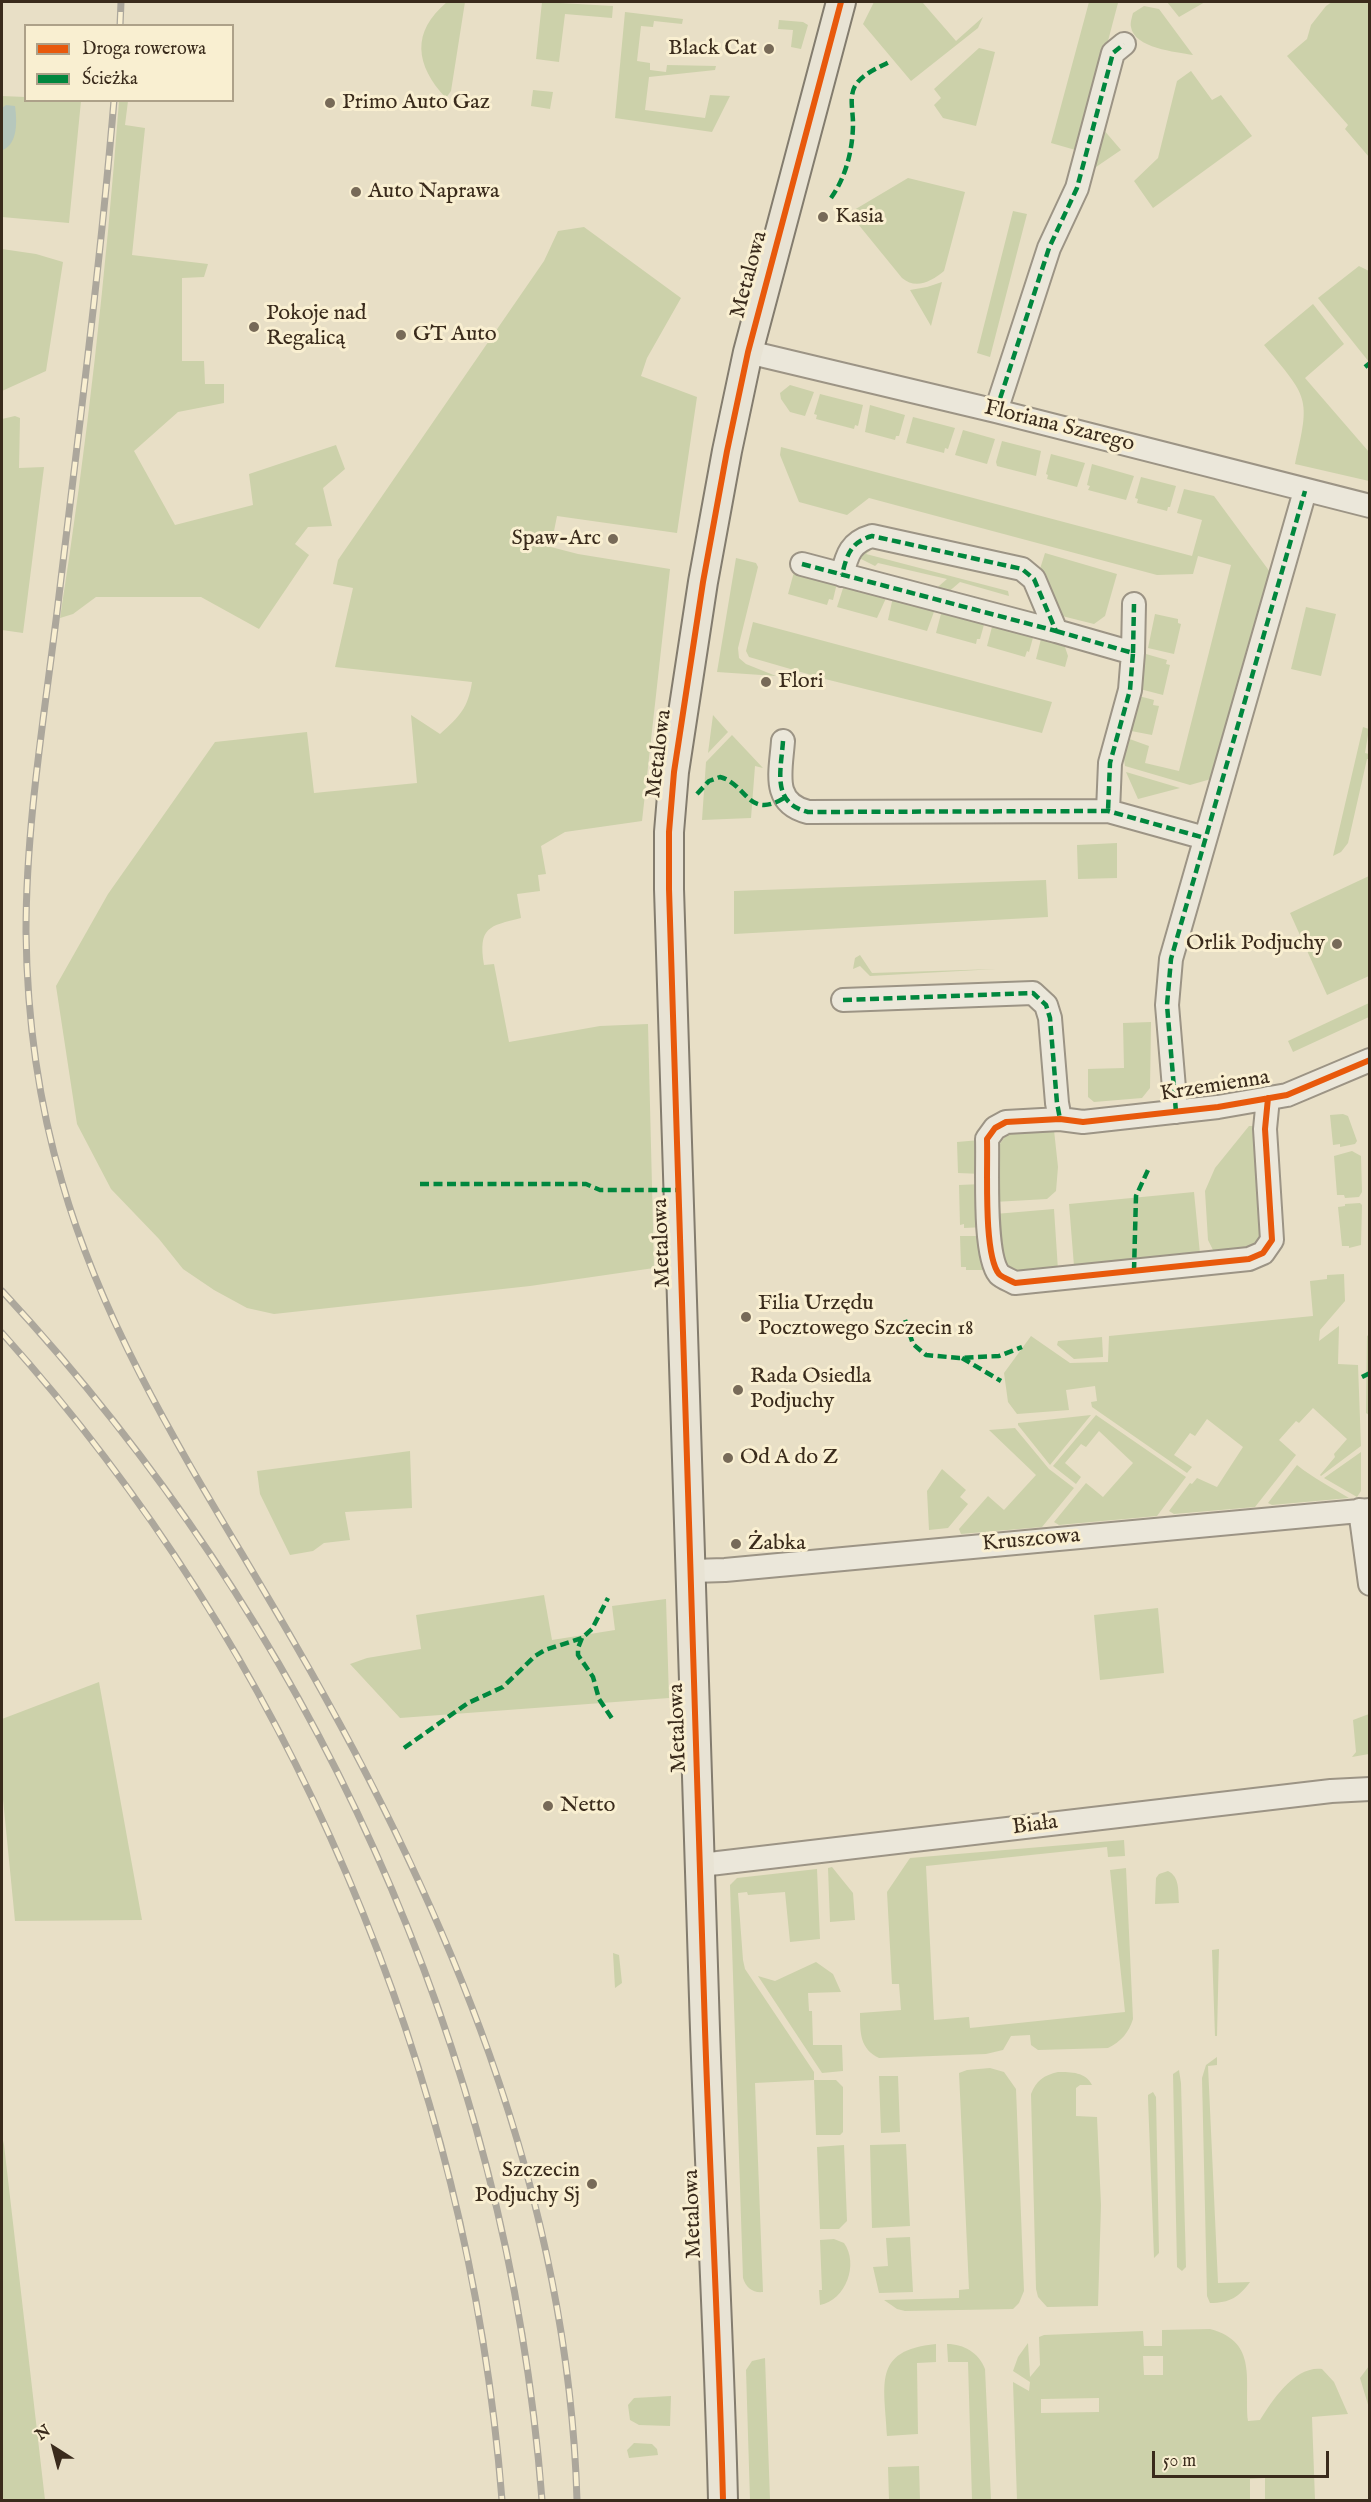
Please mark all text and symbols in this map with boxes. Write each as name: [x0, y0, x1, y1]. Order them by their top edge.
legend: [24, 24, 234, 102]
place label: Black Cat: [668, 36, 757, 62]
text: Droga rowerowa: [82, 38, 206, 61]
marker: Black Cat: [762, 42, 776, 56]
text: Ścieżka: [82, 68, 138, 91]
place label: Primo Auto Gaz: [342, 90, 490, 116]
marker: Primo Auto Gaz: [323, 96, 337, 110]
place label: Auto Naprawa: [368, 179, 499, 205]
marker: Auto Naprawa: [349, 185, 363, 199]
place label: Kasia: [835, 204, 884, 230]
marker: Kasia: [816, 210, 830, 224]
street label: Metalowa: [726, 229, 774, 321]
place label: Pokoje nad Regalicą: [266, 301, 366, 352]
marker: Pokoje nad Regalicą: [247, 320, 261, 334]
place label: GT Auto: [413, 322, 497, 348]
marker: GT Auto: [394, 328, 408, 342]
street label: Floriana Szarego: [981, 396, 1137, 458]
place label: Spaw-Arc: [512, 526, 601, 552]
marker: Spaw-Arc: [606, 532, 620, 546]
place label: Flori: [778, 669, 824, 695]
marker: Flori: [759, 675, 773, 689]
street label: Metalowa: [641, 708, 679, 800]
place label: Orlik Podjuchy: [1186, 931, 1325, 957]
marker: Orlik Podjuchy: [1330, 937, 1344, 951]
street label: Krzemienna: [1159, 1065, 1271, 1109]
street label: Metalowa: [648, 1198, 678, 1288]
place label: Filia Urzędu Pocztowego Szczecin 18: [758, 1291, 974, 1342]
marker: Filia Urzędu Pocztowego Szczecin 18: [739, 1310, 753, 1324]
place label: Rada Osiedla Podjuchy: [750, 1364, 871, 1416]
marker: Rada Osiedla Podjuchy: [731, 1383, 745, 1397]
place label: Od A do Z: [740, 1445, 838, 1471]
marker: Od A do Z: [721, 1451, 735, 1465]
street label: Kruszcowa: [981, 1524, 1081, 1558]
place label: Żabka: [748, 1531, 806, 1557]
marker: Żabka: [729, 1537, 743, 1551]
street label: Metalowa: [664, 1683, 694, 1773]
place label: Netto: [560, 1793, 615, 1819]
marker: Netto: [541, 1799, 555, 1813]
street label: Biała: [1011, 1810, 1059, 1842]
place label: Szczecin Podjuchy Sj: [474, 2158, 580, 2210]
street label: Metalowa: [679, 2169, 709, 2259]
marker: Szczecin Podjuchy Sj: [585, 2177, 599, 2191]
north arrow: [24, 2418, 84, 2478]
text: N: [32, 2421, 55, 2446]
scale bar: [1155, 2439, 1332, 2477]
text: 50 m: [1163, 2450, 1196, 2473]

